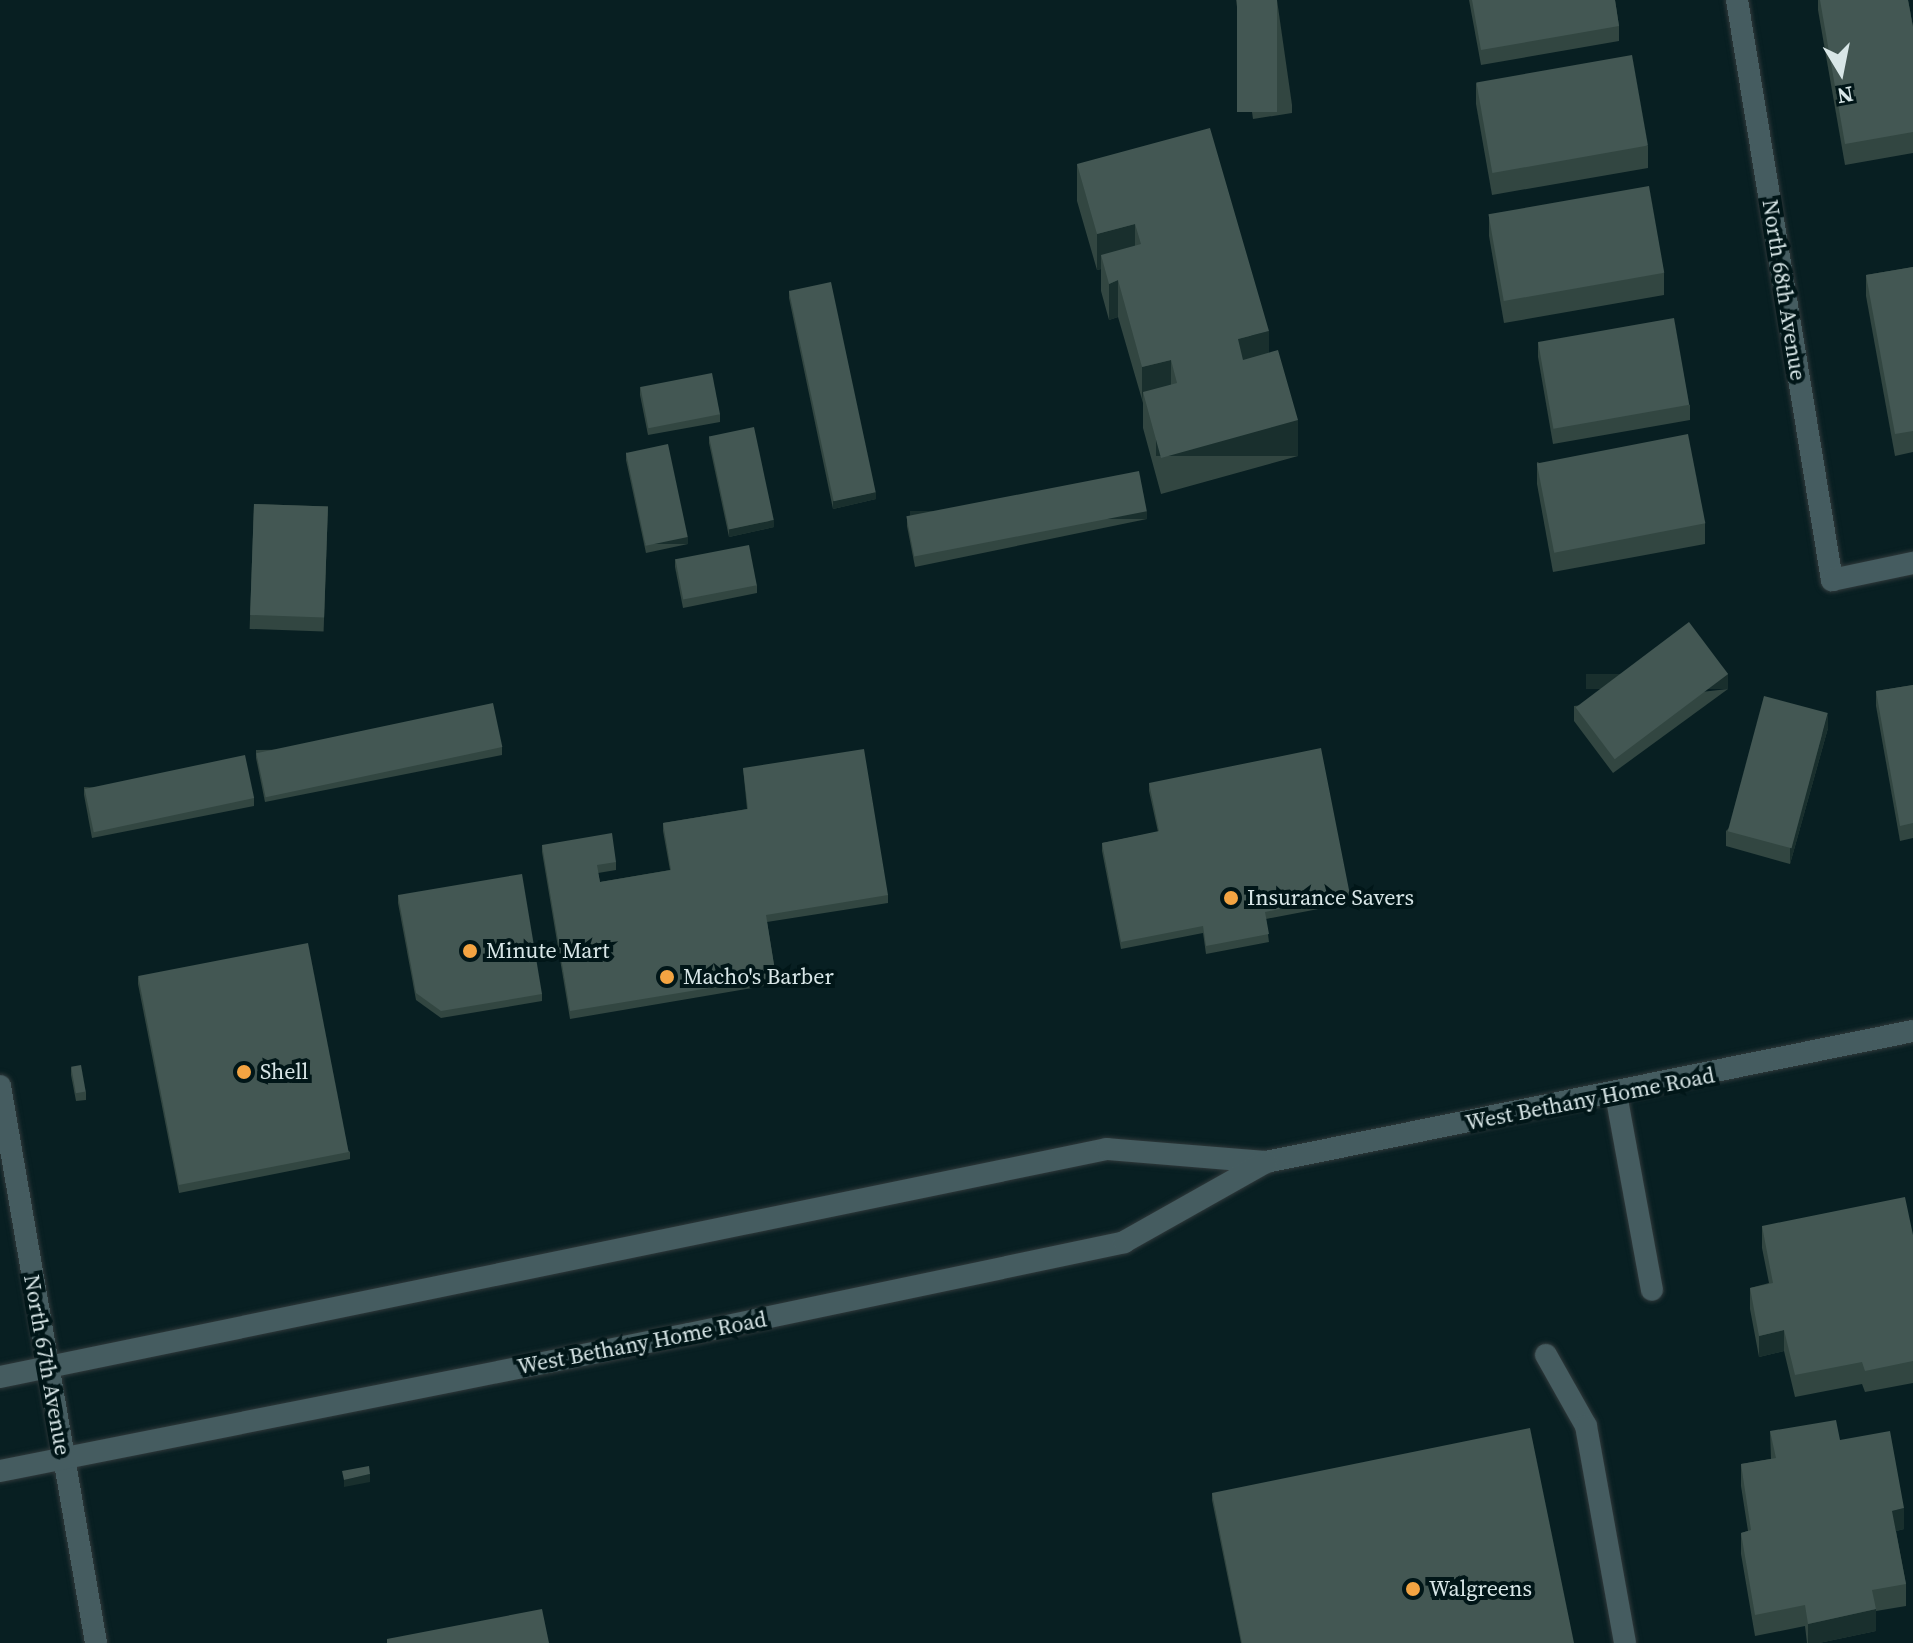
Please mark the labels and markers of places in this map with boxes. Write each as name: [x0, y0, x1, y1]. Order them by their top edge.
place label: Insurance Savers: [1247, 885, 1414, 911]
marker: Insurance Savers: [1222, 889, 1240, 907]
place label: Minute Mart: [486, 938, 609, 964]
marker: Minute Mart: [461, 942, 479, 960]
place label: Macho's Barber: [683, 964, 834, 990]
marker: Macho's Barber: [658, 968, 676, 986]
place label: Shell: [260, 1059, 308, 1085]
marker: Shell: [235, 1063, 253, 1081]
place label: Walgreens: [1429, 1576, 1532, 1602]
marker: Walgreens: [1404, 1580, 1422, 1598]

